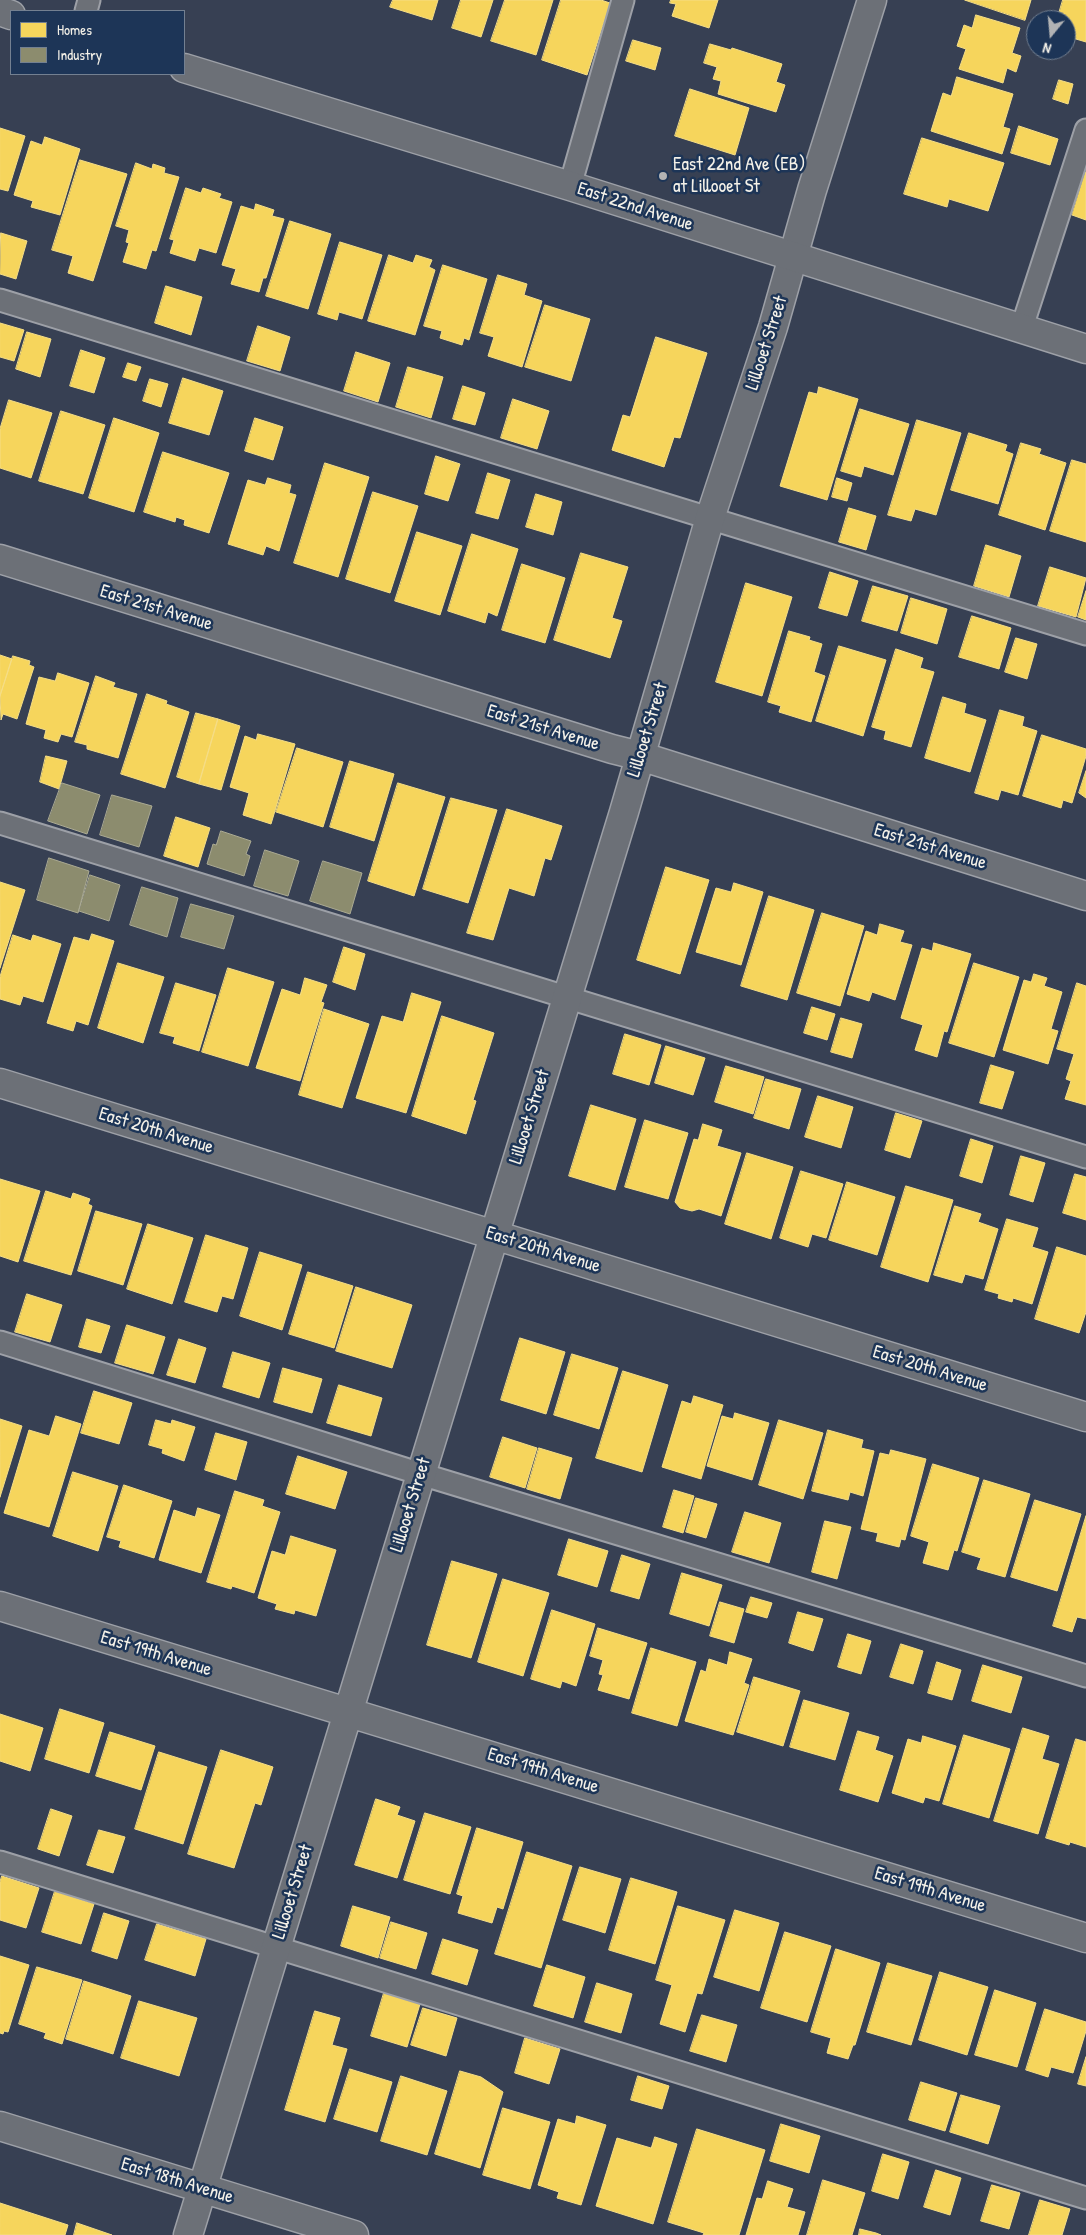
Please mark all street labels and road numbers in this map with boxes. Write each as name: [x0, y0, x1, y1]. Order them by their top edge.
street label: East 22nd Avenue: [574, 178, 696, 236]
street label: Lillooet Street: [741, 293, 793, 393]
street label: East 21st Avenue: [97, 580, 215, 636]
street label: Lillooet Street: [623, 680, 673, 780]
street label: East 21st Avenue: [484, 700, 602, 756]
street label: East 21st Avenue: [871, 819, 989, 875]
street label: Lillooet Street: [505, 1067, 555, 1167]
street label: East 20th Avenue: [96, 1103, 216, 1159]
street label: East 20th Avenue: [483, 1222, 603, 1278]
street label: East 20th Avenue: [870, 1341, 990, 1397]
street label: Lillooet Street: [386, 1455, 436, 1555]
street label: East 19th Avenue: [98, 1626, 214, 1682]
street label: East 19th Avenue: [485, 1743, 601, 1799]
street label: Lillooet Street: [268, 1842, 318, 1942]
street label: East 19th Avenue: [872, 1862, 988, 1918]
street label: East 18th Avenue: [118, 2153, 236, 2209]

